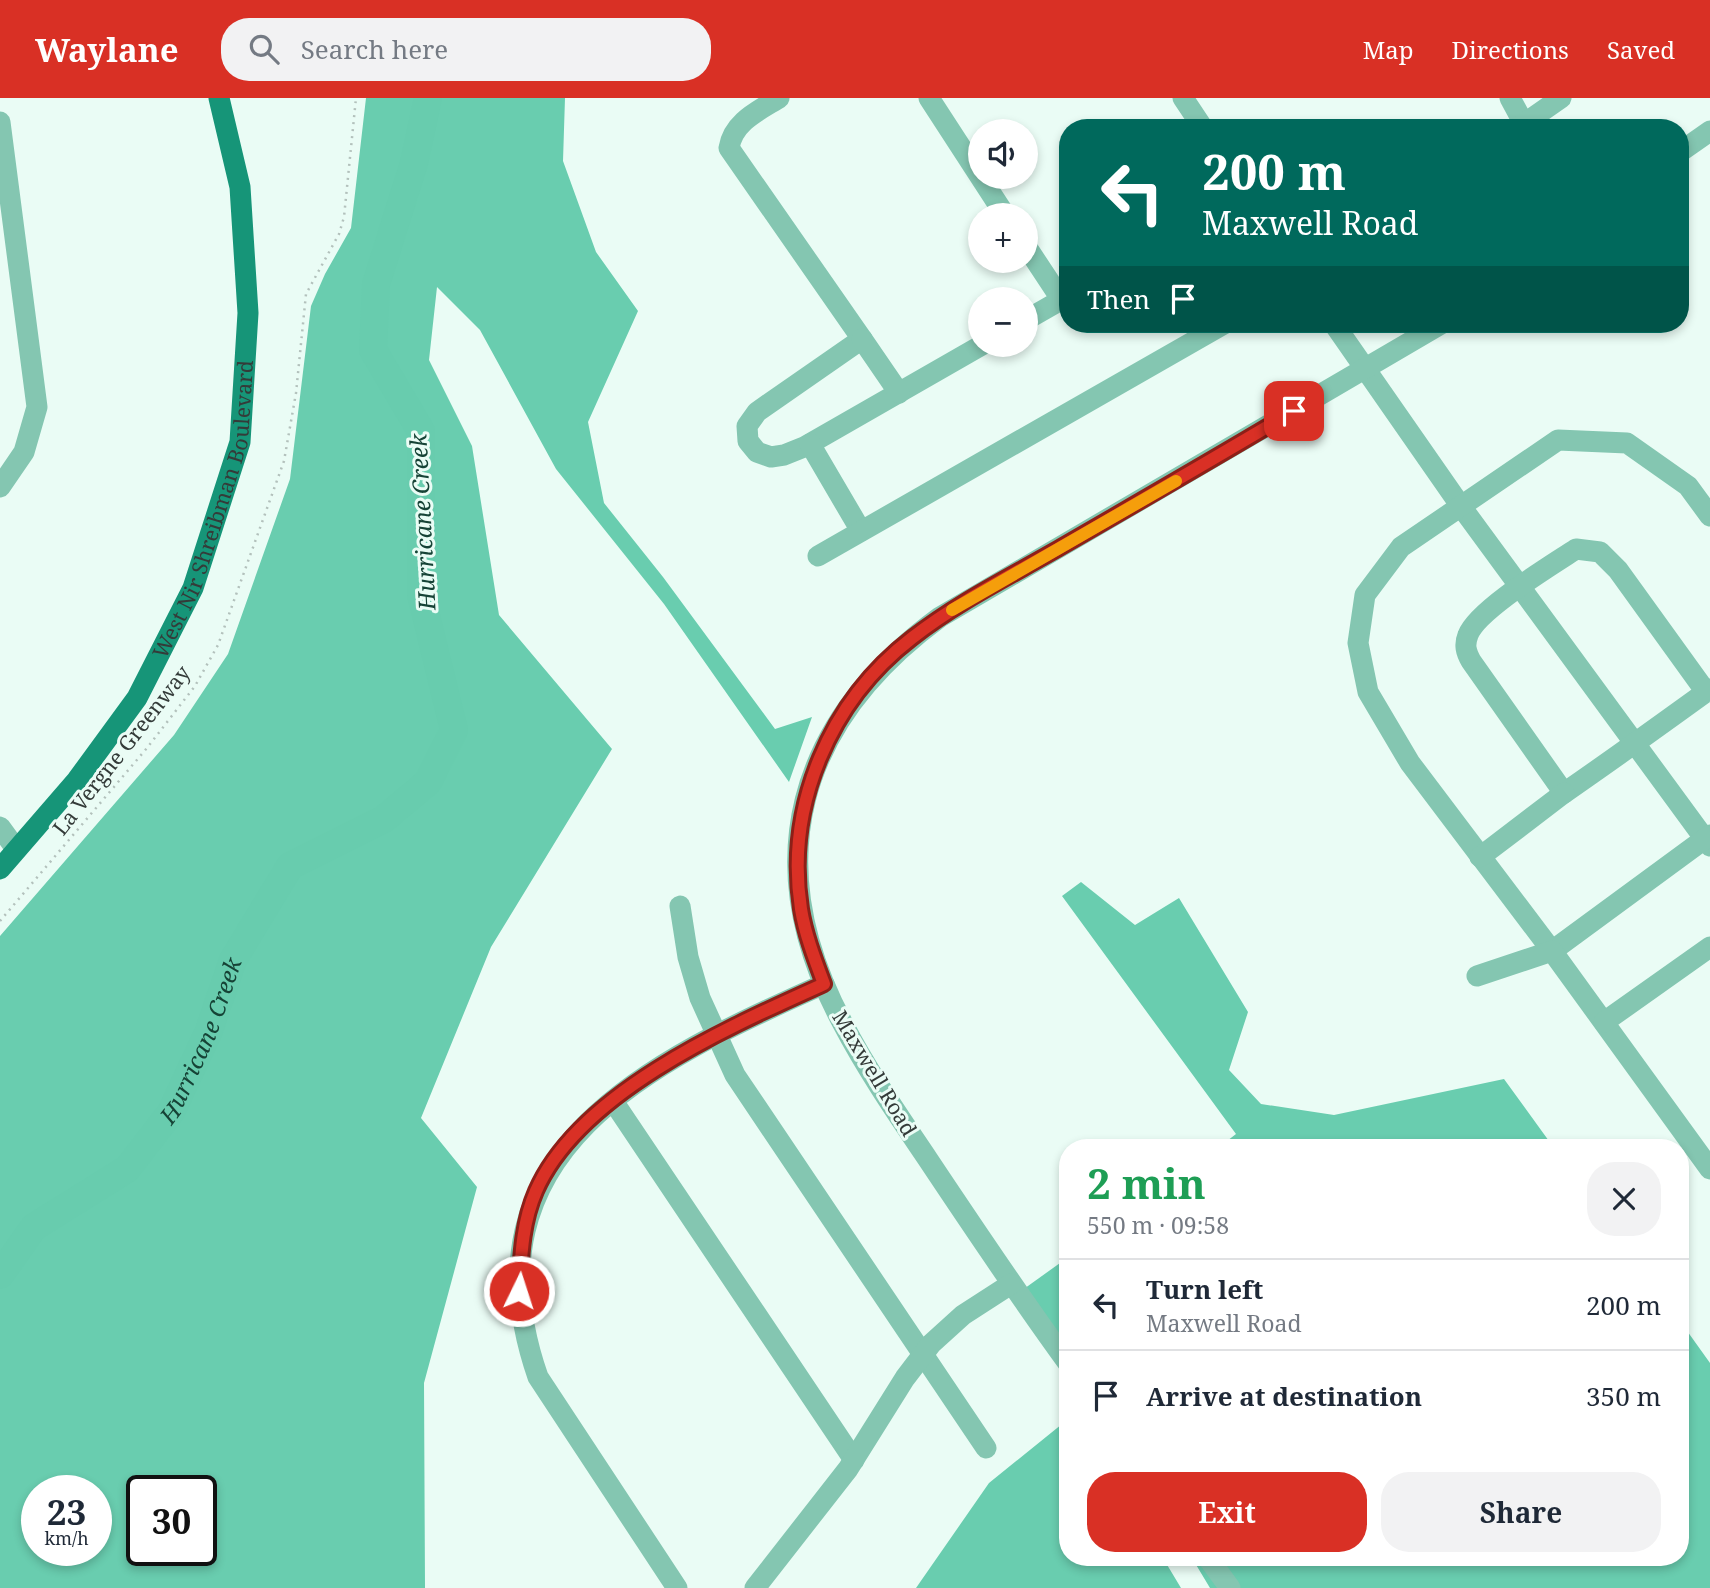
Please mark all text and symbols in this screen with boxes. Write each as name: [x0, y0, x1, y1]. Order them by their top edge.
search box: [221, 18, 711, 81]
text: Waylane: [35, 27, 179, 72]
icon: search: [245, 30, 283, 68]
text: Search here: [301, 31, 448, 67]
text: Map: [1363, 33, 1414, 66]
text: Directions: [1452, 33, 1569, 66]
text: Saved: [1607, 33, 1675, 66]
map controls: [968, 119, 1038, 357]
button: sound: [968, 119, 1038, 189]
text: 200 m: [1202, 138, 1346, 204]
icon: left: [1087, 147, 1178, 238]
text: Maxwell Road: [1202, 201, 1419, 244]
button: +: [968, 203, 1038, 273]
icon: arrive: [1164, 280, 1202, 318]
text: Then: [1087, 281, 1150, 317]
button: −: [968, 287, 1038, 357]
street label: West Nir Shreibman Boulevard: [146, 359, 259, 663]
pin: [1264, 381, 1324, 441]
icon: arrive: [1275, 392, 1313, 430]
water label: Hurricane Creek: [401, 432, 443, 612]
street label: La Vergne Greenway: [46, 659, 196, 841]
water label: Hurricane Creek: [151, 953, 249, 1131]
street label: Maxwell Road: [826, 1005, 924, 1141]
text: 2 min: [1087, 1154, 1206, 1211]
button: close: [1587, 1162, 1661, 1236]
text: 550 m · 09:58: [1087, 1209, 1229, 1241]
position arrow: [482, 1254, 556, 1328]
text: Turn left: [1146, 1271, 1263, 1307]
icon: left: [1087, 1286, 1125, 1324]
text: 200 m: [1586, 1287, 1661, 1323]
text: Maxwell Road: [1146, 1307, 1302, 1339]
icon: arrive: [1087, 1377, 1125, 1415]
text: Arrive at destination: [1146, 1378, 1422, 1414]
text: 350 m: [1586, 1378, 1661, 1414]
button: Exit: [1087, 1472, 1367, 1552]
button: Share: [1381, 1472, 1661, 1552]
speed limit sign: 30: [126, 1475, 217, 1566]
text: 23: [47, 1488, 86, 1535]
text: km/h: [44, 1526, 89, 1550]

